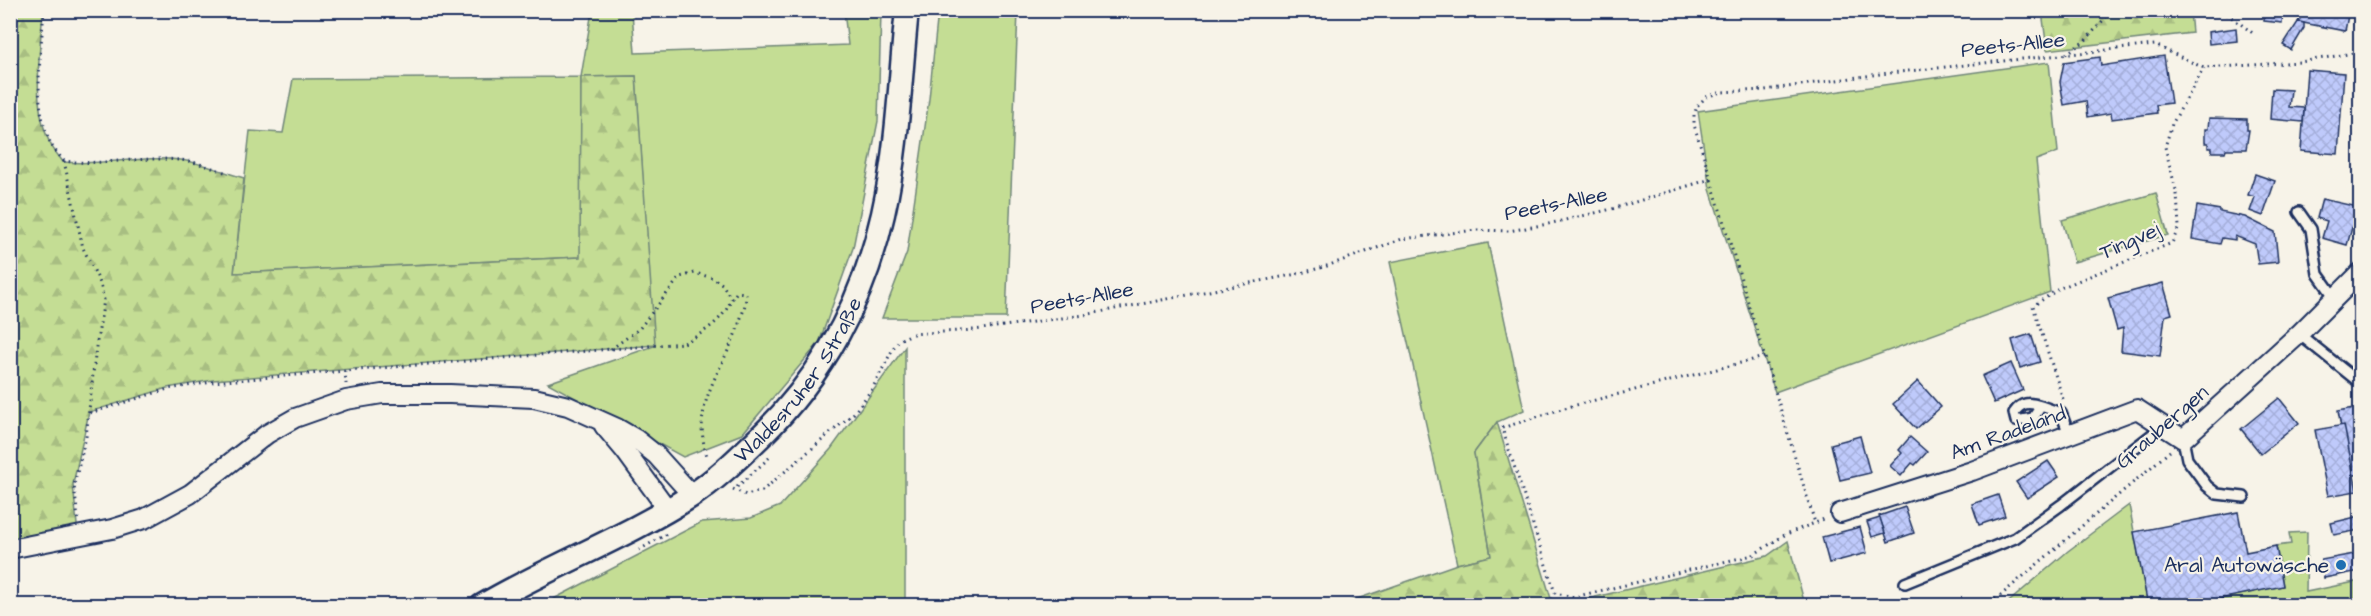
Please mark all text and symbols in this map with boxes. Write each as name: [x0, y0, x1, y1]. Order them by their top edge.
street label: Peets-Allee: [1960, 25, 2066, 65]
street label: Peets-Allee: [1502, 180, 1610, 228]
street label: Tingvej: [2095, 215, 2166, 269]
street label: Peets-Allee: [1028, 275, 1136, 321]
street label: Waldesruher Straße: [727, 293, 869, 469]
street label: Graubergen: [2109, 378, 2216, 477]
street label: Am Radeland: [1946, 399, 2070, 467]
place label: Aral Autowäsche: [2164, 551, 2329, 580]
marker: Aral Autowäsche: [2334, 558, 2348, 572]

